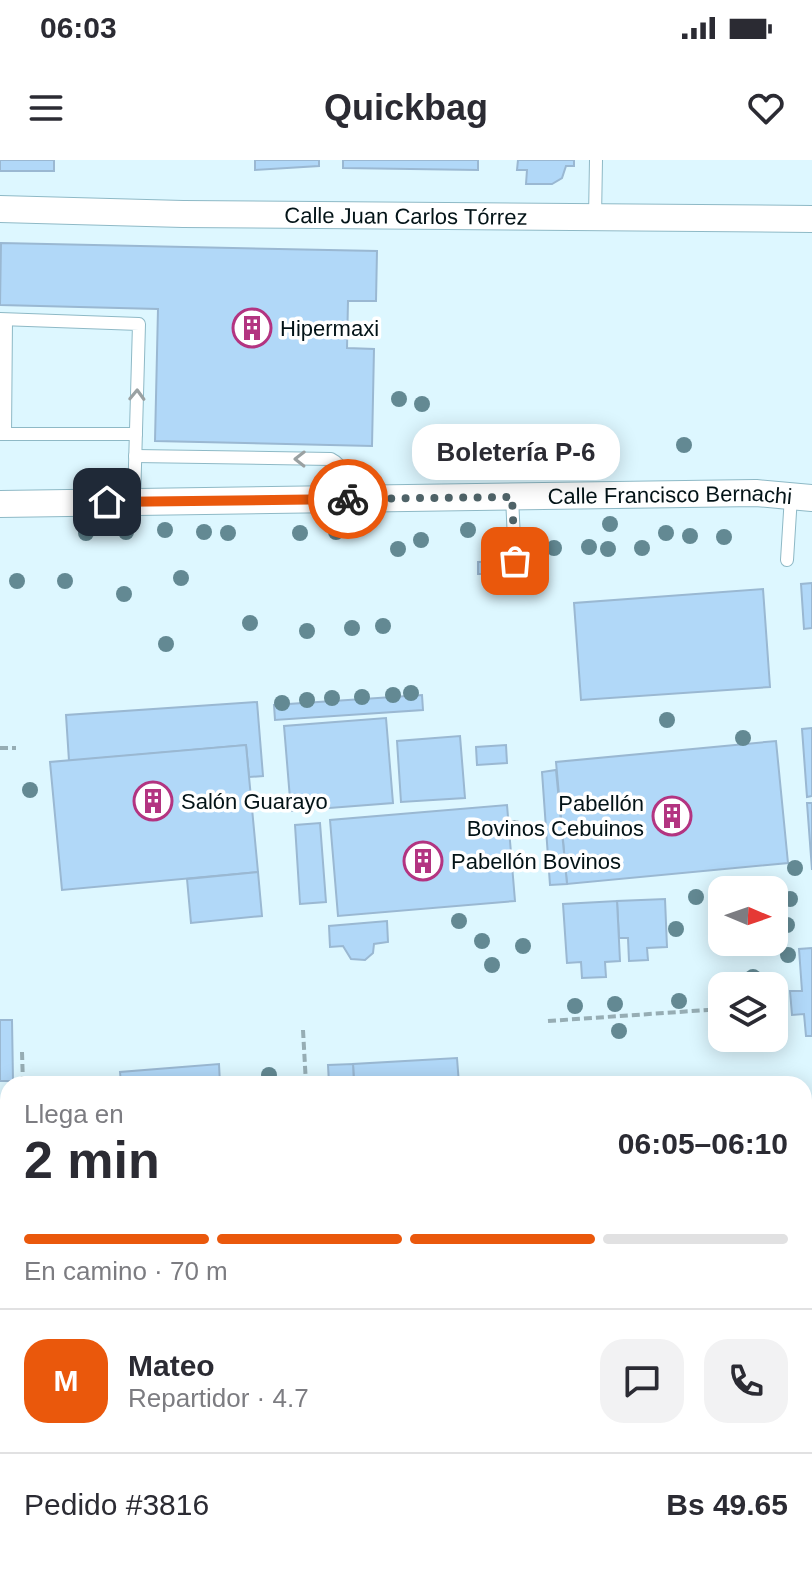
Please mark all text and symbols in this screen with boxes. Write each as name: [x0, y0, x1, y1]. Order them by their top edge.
text: 06:03: [40, 11, 117, 44]
icon: menu: [24, 86, 68, 130]
icon: heart: [744, 86, 788, 130]
text: Quickbag: [324, 87, 488, 128]
street label: Calle Juan Carlos Tórrez: [284, 202, 528, 229]
building icon: Hipermaxi: [231, 307, 273, 349]
place label: Hipermaxi: [280, 316, 379, 341]
one-way arrow: [128, 388, 145, 401]
callout: Boletería P-6: [411, 425, 619, 481]
text: Boletería P-6: [437, 437, 595, 467]
one-way arrow: [293, 450, 306, 468]
courier: [308, 459, 388, 539]
pin: [73, 468, 141, 536]
icon: bike: [326, 477, 370, 521]
icon: home: [85, 480, 129, 524]
street label: Calle Francisco Bernachi: [547, 480, 793, 509]
pin: [481, 527, 549, 595]
icon: bag: [493, 539, 537, 583]
building icon: Salón Guarayo: [132, 780, 174, 822]
place label: Salón Guarayo: [181, 789, 328, 814]
place label: Pabellón Bovinos Cebuinos: [467, 791, 644, 841]
building icon: Pabellón Bovinos Cebuinos: [651, 795, 693, 837]
building icon: Pabellón Bovinos: [402, 840, 444, 882]
place label: Pabellón Bovinos: [451, 849, 621, 874]
north arrow: [708, 876, 788, 956]
map controls: [708, 876, 788, 1052]
button: layers: [708, 972, 788, 1052]
text: Llega en: [24, 1099, 124, 1129]
text: 06:05–06:10: [618, 1127, 788, 1160]
text: 2 min: [24, 1131, 160, 1189]
text: En camino · 70 m: [24, 1256, 228, 1286]
button: chat: [600, 1339, 684, 1423]
button: phone: [704, 1339, 788, 1423]
text: Mateo: [128, 1349, 215, 1382]
text: M: [54, 1364, 79, 1397]
text: Repartidor · 4.7: [128, 1383, 309, 1413]
text: Pedido #3816: [24, 1488, 209, 1521]
text: Bs 49.65: [666, 1488, 788, 1521]

